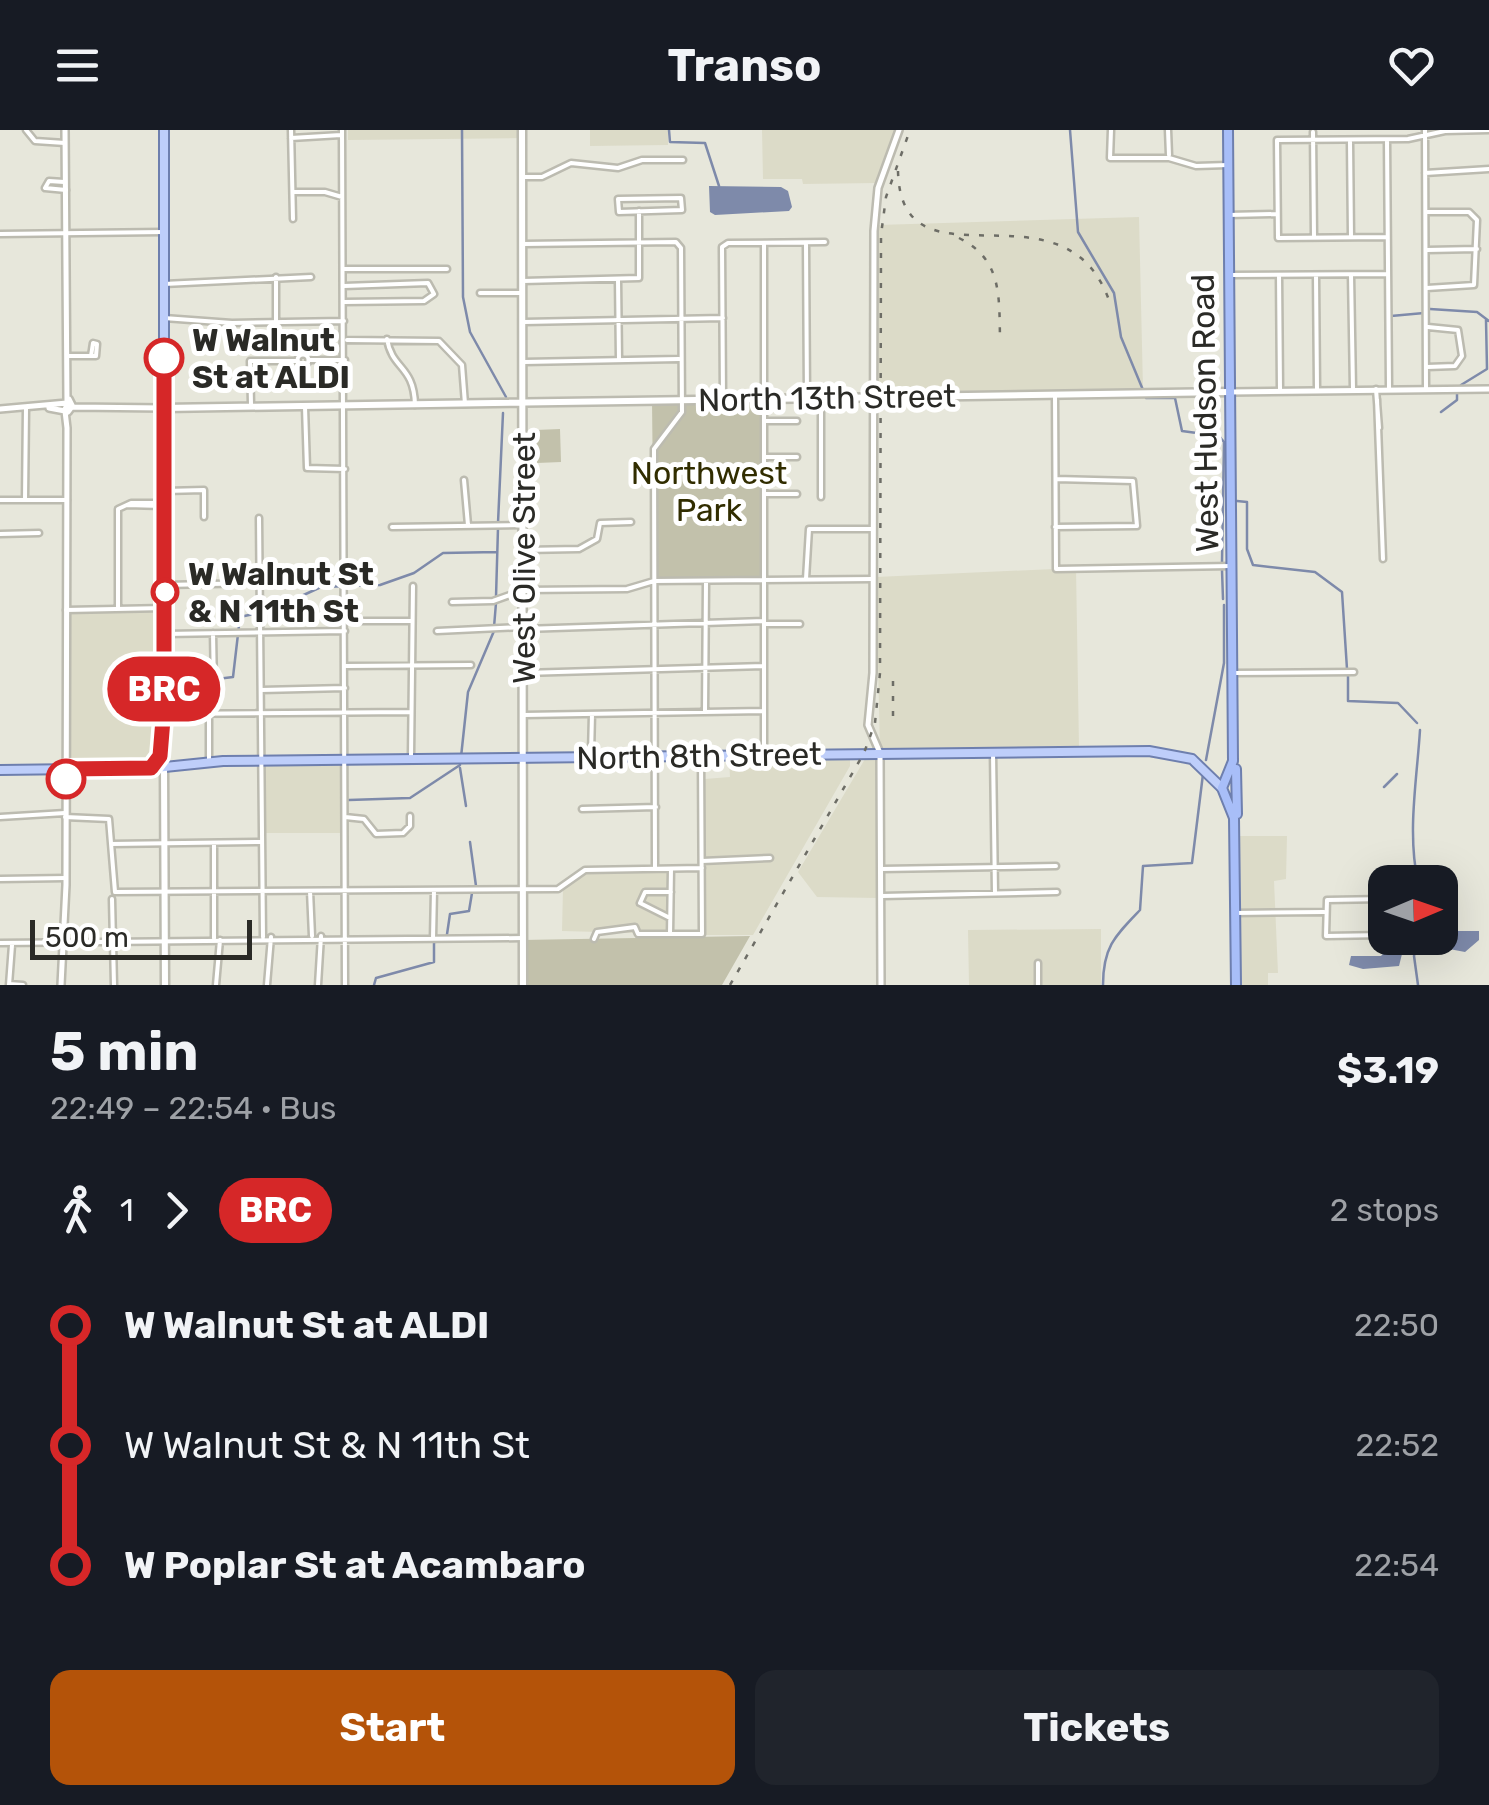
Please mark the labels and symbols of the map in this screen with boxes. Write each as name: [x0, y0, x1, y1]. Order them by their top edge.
street label: West Hudson Road: [1184, 273, 1226, 553]
place label: W Walnut St at ALDI: [192, 321, 350, 396]
marker: W Walnut St at ALDI: [145, 339, 183, 377]
street label: North 13th Street: [698, 377, 956, 419]
street label: West Olive Street: [505, 432, 543, 684]
park label: Northwest Park: [631, 454, 787, 529]
place label: W Walnut St & N 11th St: [188, 555, 374, 630]
marker: W Walnut St & N 11th St: [152, 579, 178, 605]
line badge: BRC: [106, 656, 222, 722]
street label: North 8th Street: [576, 735, 822, 777]
unlabelled marker: [47, 760, 85, 798]
north arrow: [1368, 865, 1458, 955]
scale bar: [30, 915, 252, 960]

